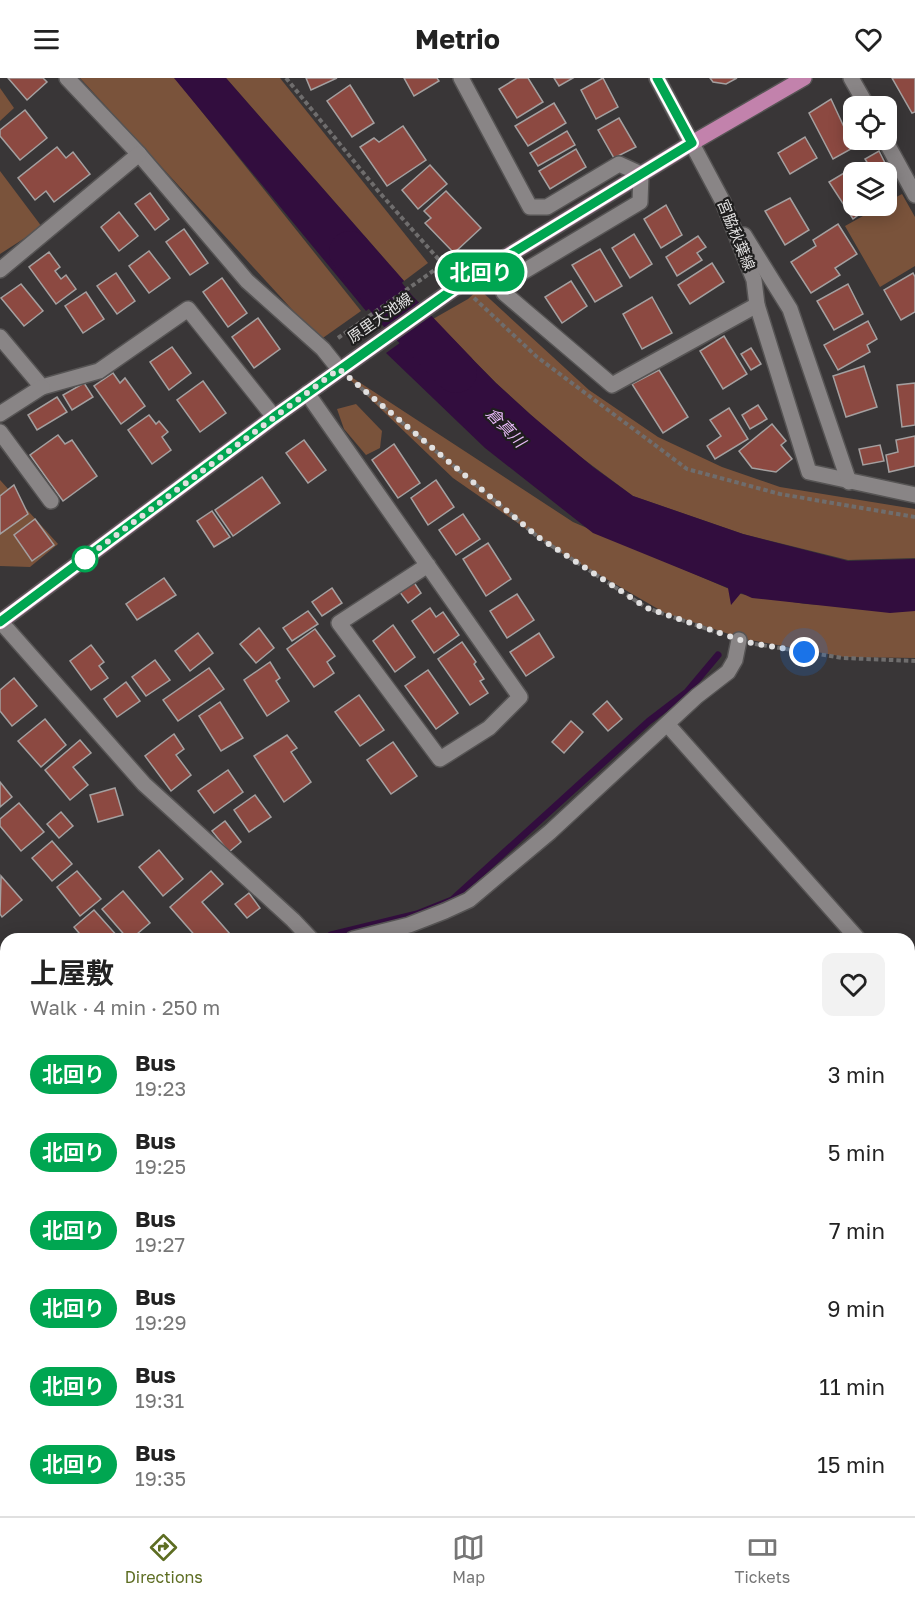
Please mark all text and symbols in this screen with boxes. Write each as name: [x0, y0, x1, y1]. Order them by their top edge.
icon: menu: [30, 23, 63, 56]
text: Metrio: [415, 23, 500, 55]
icon: heart: [852, 23, 885, 56]
map controls: [843, 96, 897, 216]
button: locate: [843, 96, 897, 150]
button: layers: [843, 162, 897, 216]
street label: 宮脇秋葉線: [715, 196, 759, 273]
line badge: 北回り: [446, 252, 516, 292]
text: 北回り: [450, 259, 513, 285]
street label: 原里大池線: [344, 288, 415, 346]
water label: 倉真川: [482, 403, 531, 453]
unlabelled marker: [72, 546, 98, 572]
your location: [789, 637, 819, 667]
button: heart: [822, 953, 885, 1016]
text: 上屋敷: [30, 956, 114, 989]
text: Walk · 4 min · 250 m: [30, 995, 220, 1019]
text: Bus: [135, 1049, 176, 1076]
text: 北回り: [42, 1061, 105, 1087]
text: 3 min: [828, 1061, 885, 1088]
text: 19:23: [135, 1076, 186, 1100]
text: Bus: [135, 1127, 176, 1154]
text: 北回り: [42, 1139, 105, 1165]
text: 5 min: [828, 1139, 885, 1166]
text: 19:25: [135, 1154, 186, 1178]
text: Bus: [135, 1205, 176, 1232]
text: 北回り: [42, 1217, 105, 1243]
text: 7 min: [829, 1217, 885, 1244]
text: 19:27: [135, 1232, 185, 1256]
text: Bus: [135, 1283, 176, 1310]
text: 北回り: [42, 1295, 105, 1321]
text: 9 min: [827, 1295, 885, 1322]
text: 19:29: [135, 1310, 187, 1334]
text: Bus: [135, 1361, 176, 1388]
text: 北回り: [42, 1373, 105, 1399]
text: 11 min: [819, 1373, 885, 1400]
text: 19:31: [135, 1388, 184, 1412]
text: Bus: [135, 1439, 176, 1466]
text: 北回り: [42, 1451, 105, 1477]
text: 15 min: [817, 1451, 885, 1478]
text: 19:35: [135, 1466, 186, 1490]
tab: Directions: [125, 1531, 203, 1587]
tab: Map: [452, 1531, 485, 1587]
tab: Tickets: [735, 1531, 790, 1587]

